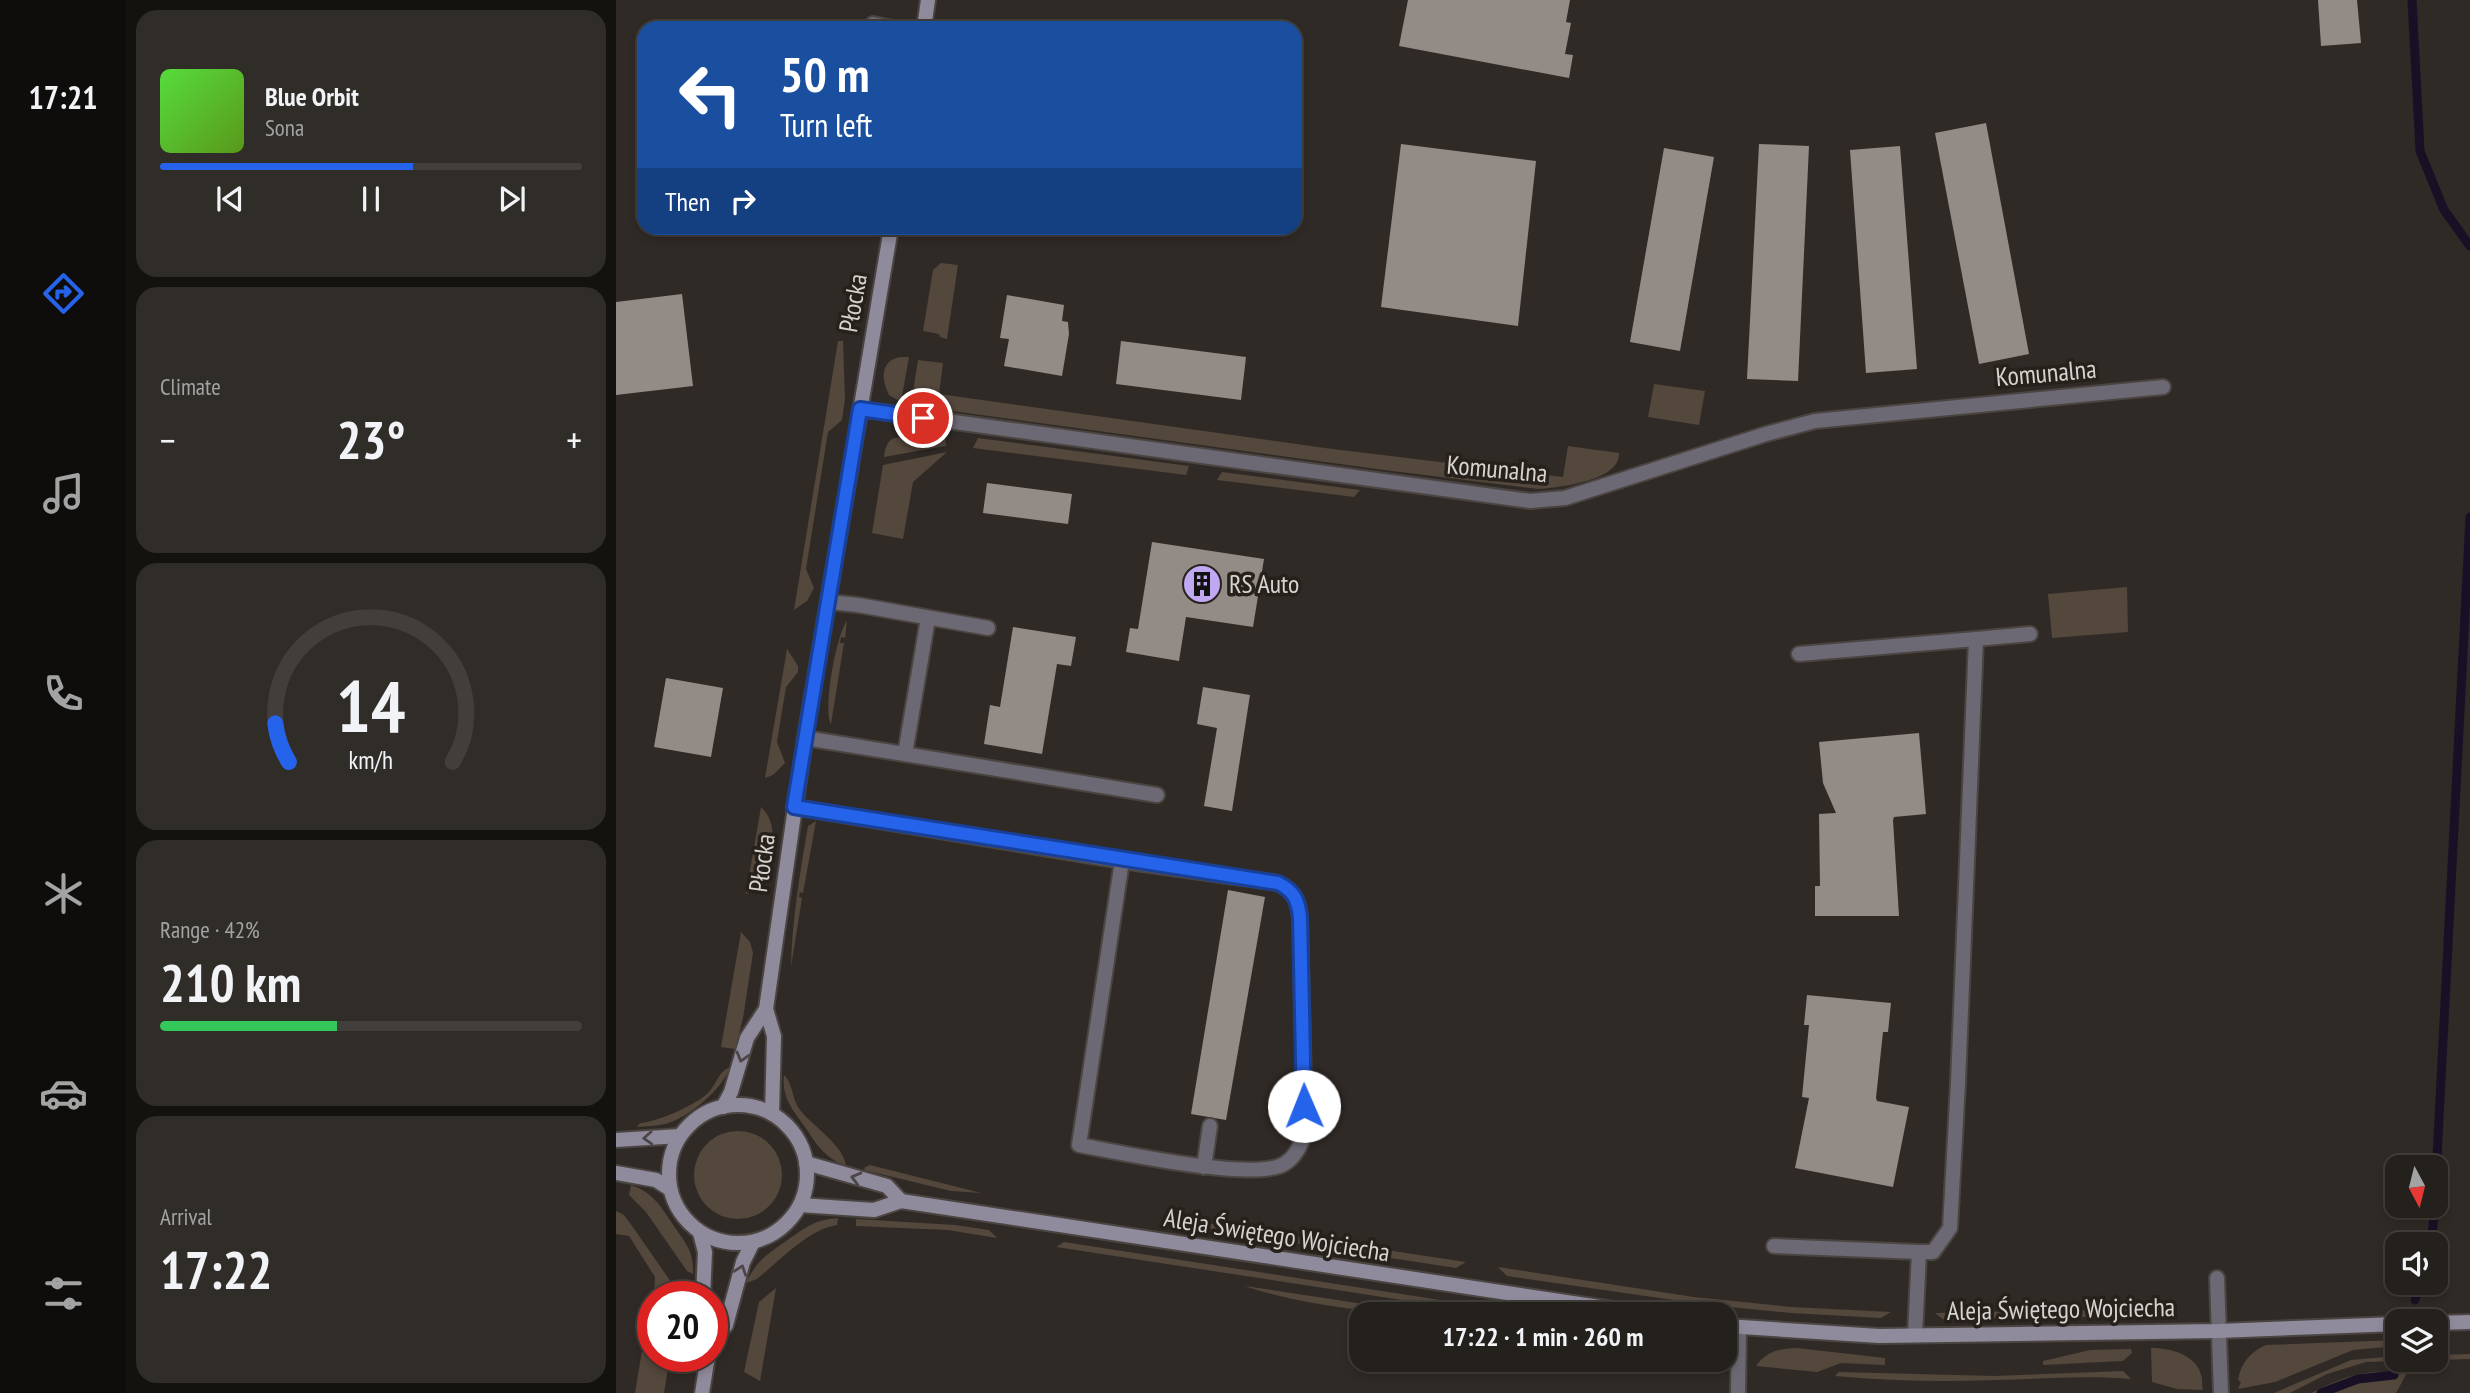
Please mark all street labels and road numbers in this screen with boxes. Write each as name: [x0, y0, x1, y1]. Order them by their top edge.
street label: Płocka: [831, 271, 874, 335]
street label: Komunalna: [1994, 352, 2098, 393]
street label: Komunalna: [1445, 448, 1549, 489]
street label: Płocka: [741, 832, 782, 894]
street label: Aleja Świętego Wojciecha: [1162, 1200, 1392, 1269]
street label: Aleja Świętego Wojciecha: [1947, 1290, 2175, 1327]

